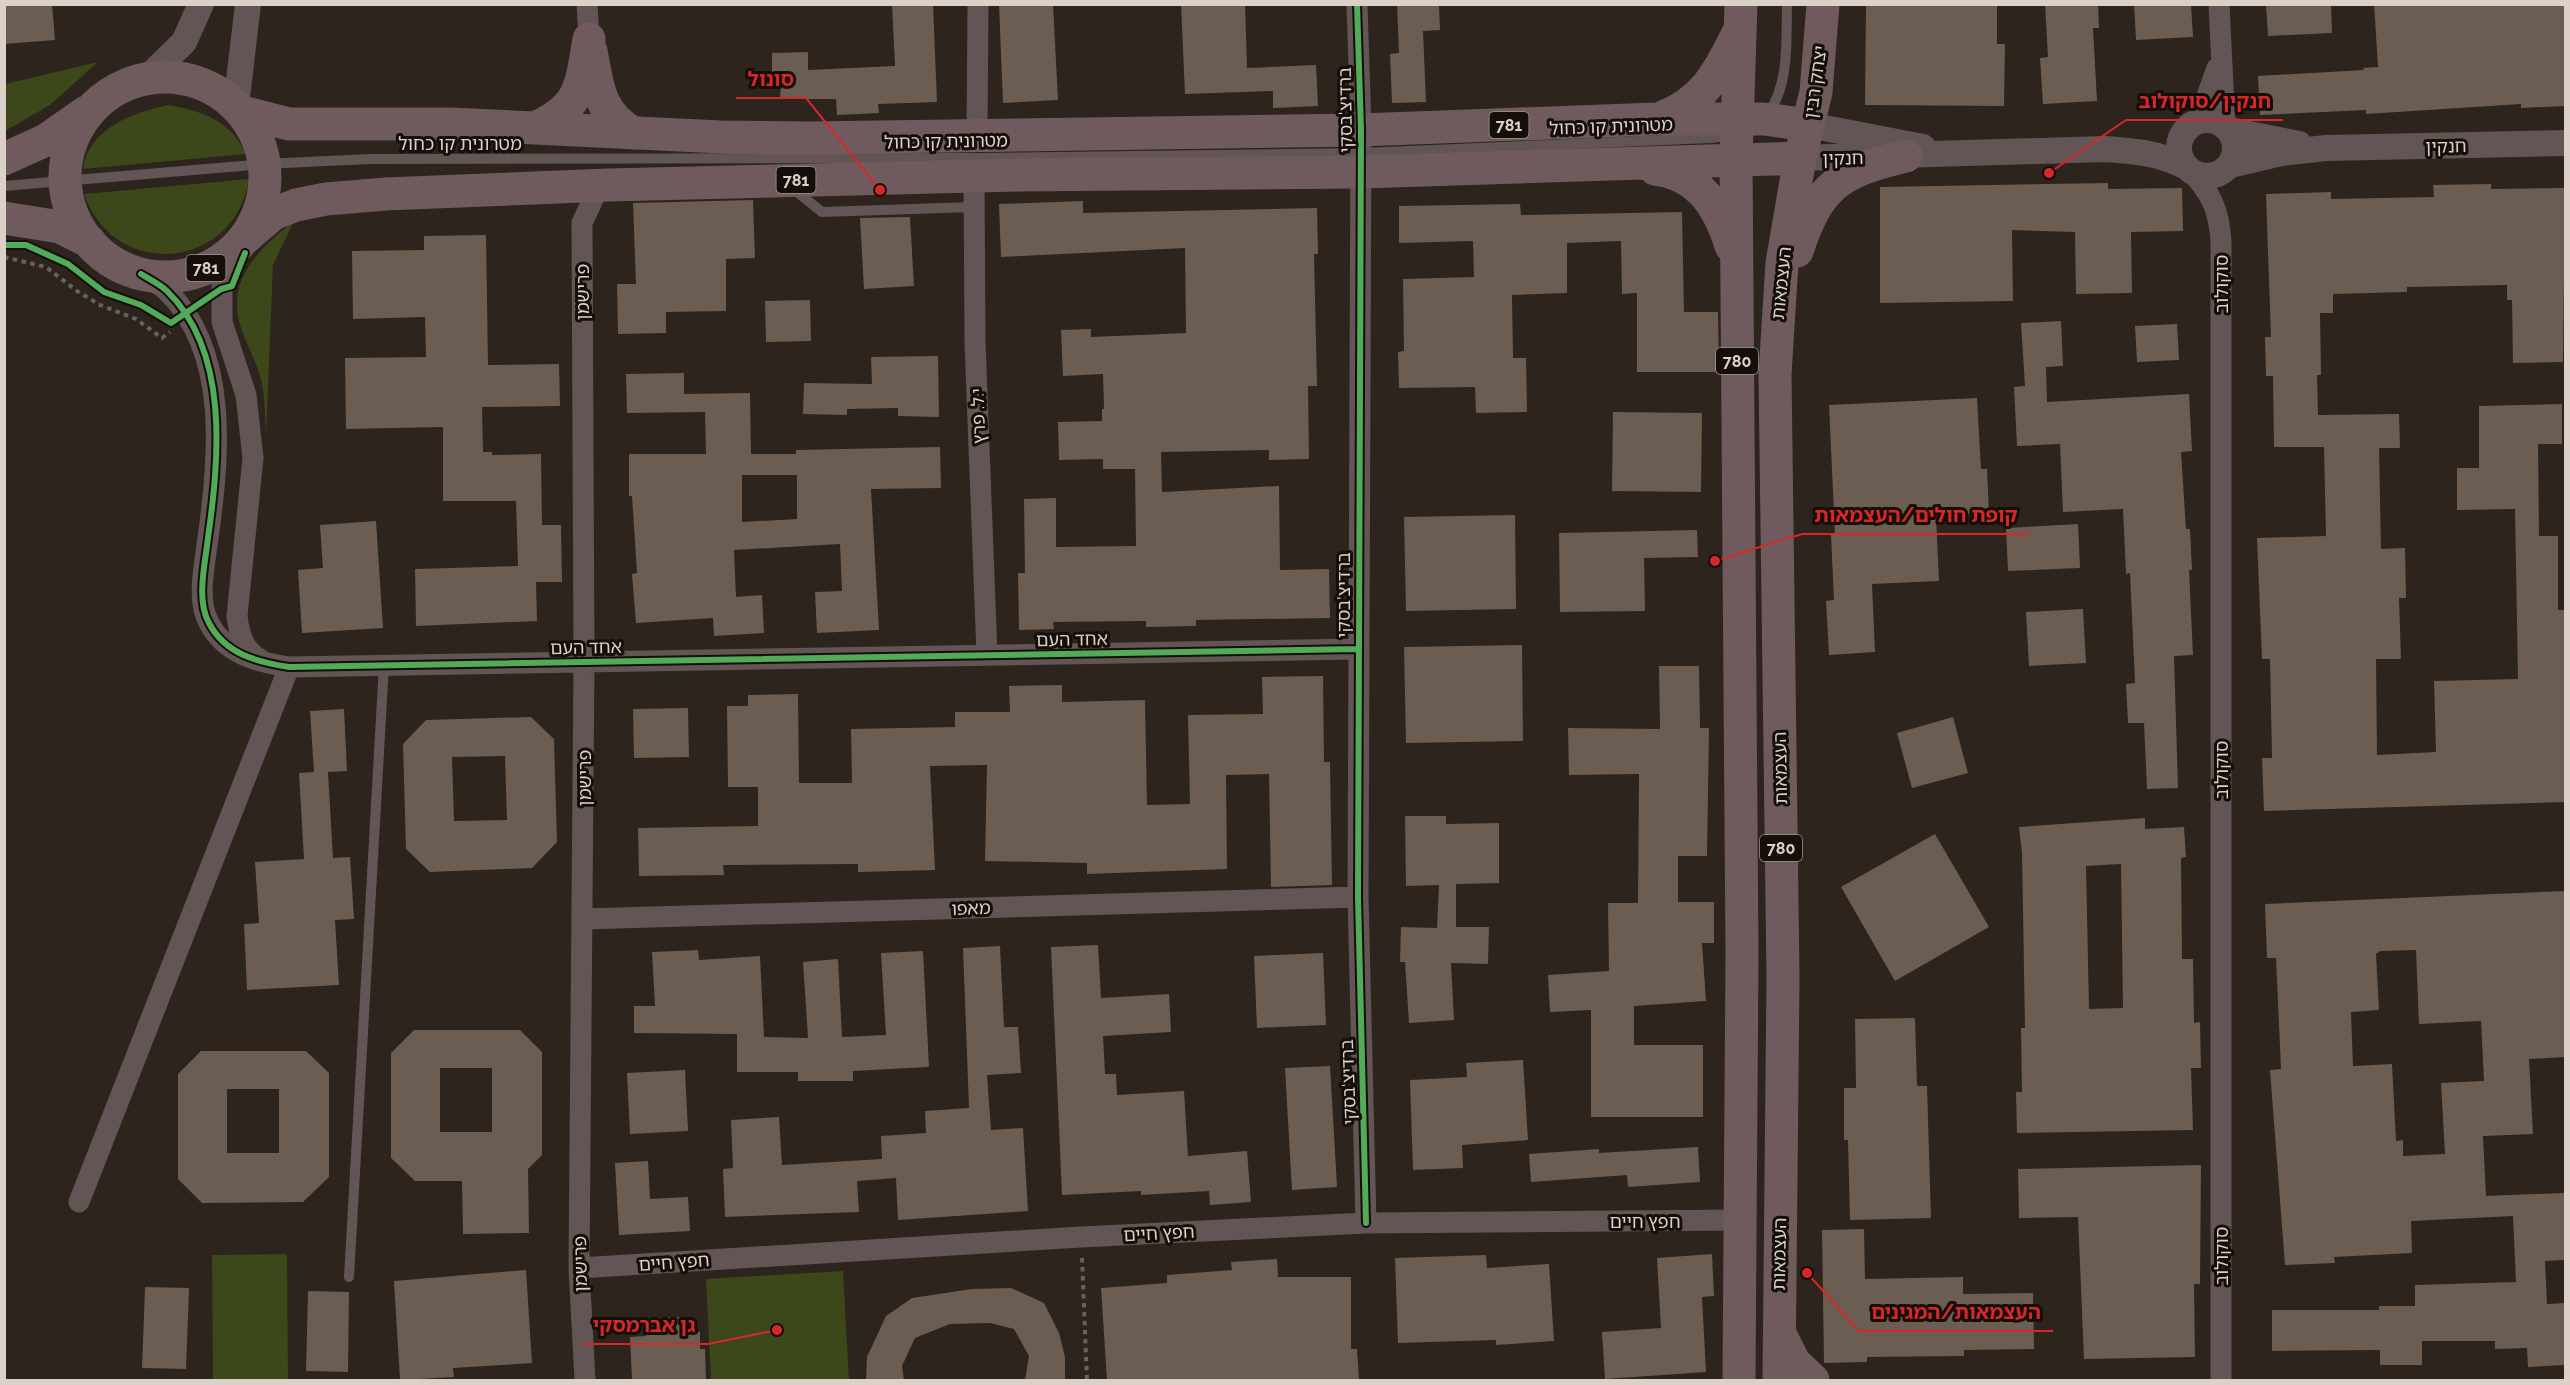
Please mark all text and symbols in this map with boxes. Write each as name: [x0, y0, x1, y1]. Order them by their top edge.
street label: יצחק רבין: [1799, 44, 1831, 120]
callout: סונול: [736, 60, 806, 98]
text: סונול: [748, 67, 794, 91]
street label: ברדיצ'בסקי: [1334, 67, 1356, 153]
callout: חנקין/סוקולוב: [2126, 82, 2283, 120]
text: חנקין/סוקולוב: [2139, 89, 2271, 113]
road number: 781: [1490, 112, 1528, 138]
street label: מטרונית קו כחול: [1549, 113, 1673, 139]
street label: מטרונית קו כחול: [884, 129, 1008, 153]
street label: מטרונית קו כחול: [398, 133, 522, 154]
street label: חנקין: [2425, 135, 2467, 157]
street label: חנקין: [1822, 147, 1864, 169]
road number: 781: [776, 167, 816, 193]
street label: העצמאות: [1767, 246, 1795, 320]
road number: 781: [186, 255, 226, 281]
street label: סוקולוב: [2211, 255, 2232, 313]
street label: פרישמן: [572, 264, 593, 320]
road number: 780: [1716, 348, 1758, 374]
street label: י.ל. פרץ: [967, 388, 989, 444]
callout: קופת חולים/העצמאות: [1802, 496, 2029, 534]
text: קופת חולים/העצמאות: [1814, 503, 2018, 527]
street label: ברדיצ'בסקי: [1333, 552, 1354, 638]
street label: אחד העם: [1036, 628, 1108, 650]
street label: אחד העם: [550, 636, 622, 658]
street label: העצמאות: [1769, 731, 1791, 805]
street label: סוקולוב: [2211, 741, 2232, 799]
street label: פרישמן: [574, 750, 595, 806]
road number: 780: [1760, 835, 1802, 861]
street label: מאפו: [951, 897, 991, 919]
street label: ברדיצ'בסקי: [1336, 1039, 1360, 1125]
street label: חפץ חיים: [1609, 1211, 1681, 1232]
street label: העצמאות: [1768, 1217, 1790, 1291]
street label: חפץ חיים: [1123, 1221, 1195, 1245]
street label: סוקולוב: [2211, 1227, 2232, 1285]
street label: פרישמן: [569, 1236, 591, 1292]
street label: חפץ חיים: [638, 1249, 710, 1275]
callout: העצמאות/המגינים: [1859, 1293, 2053, 1331]
text: העצמאות/המגינים: [1871, 1300, 2041, 1324]
callout: גן אברמסקי: [581, 1306, 708, 1344]
text: גן אברמסקי: [593, 1313, 695, 1337]

